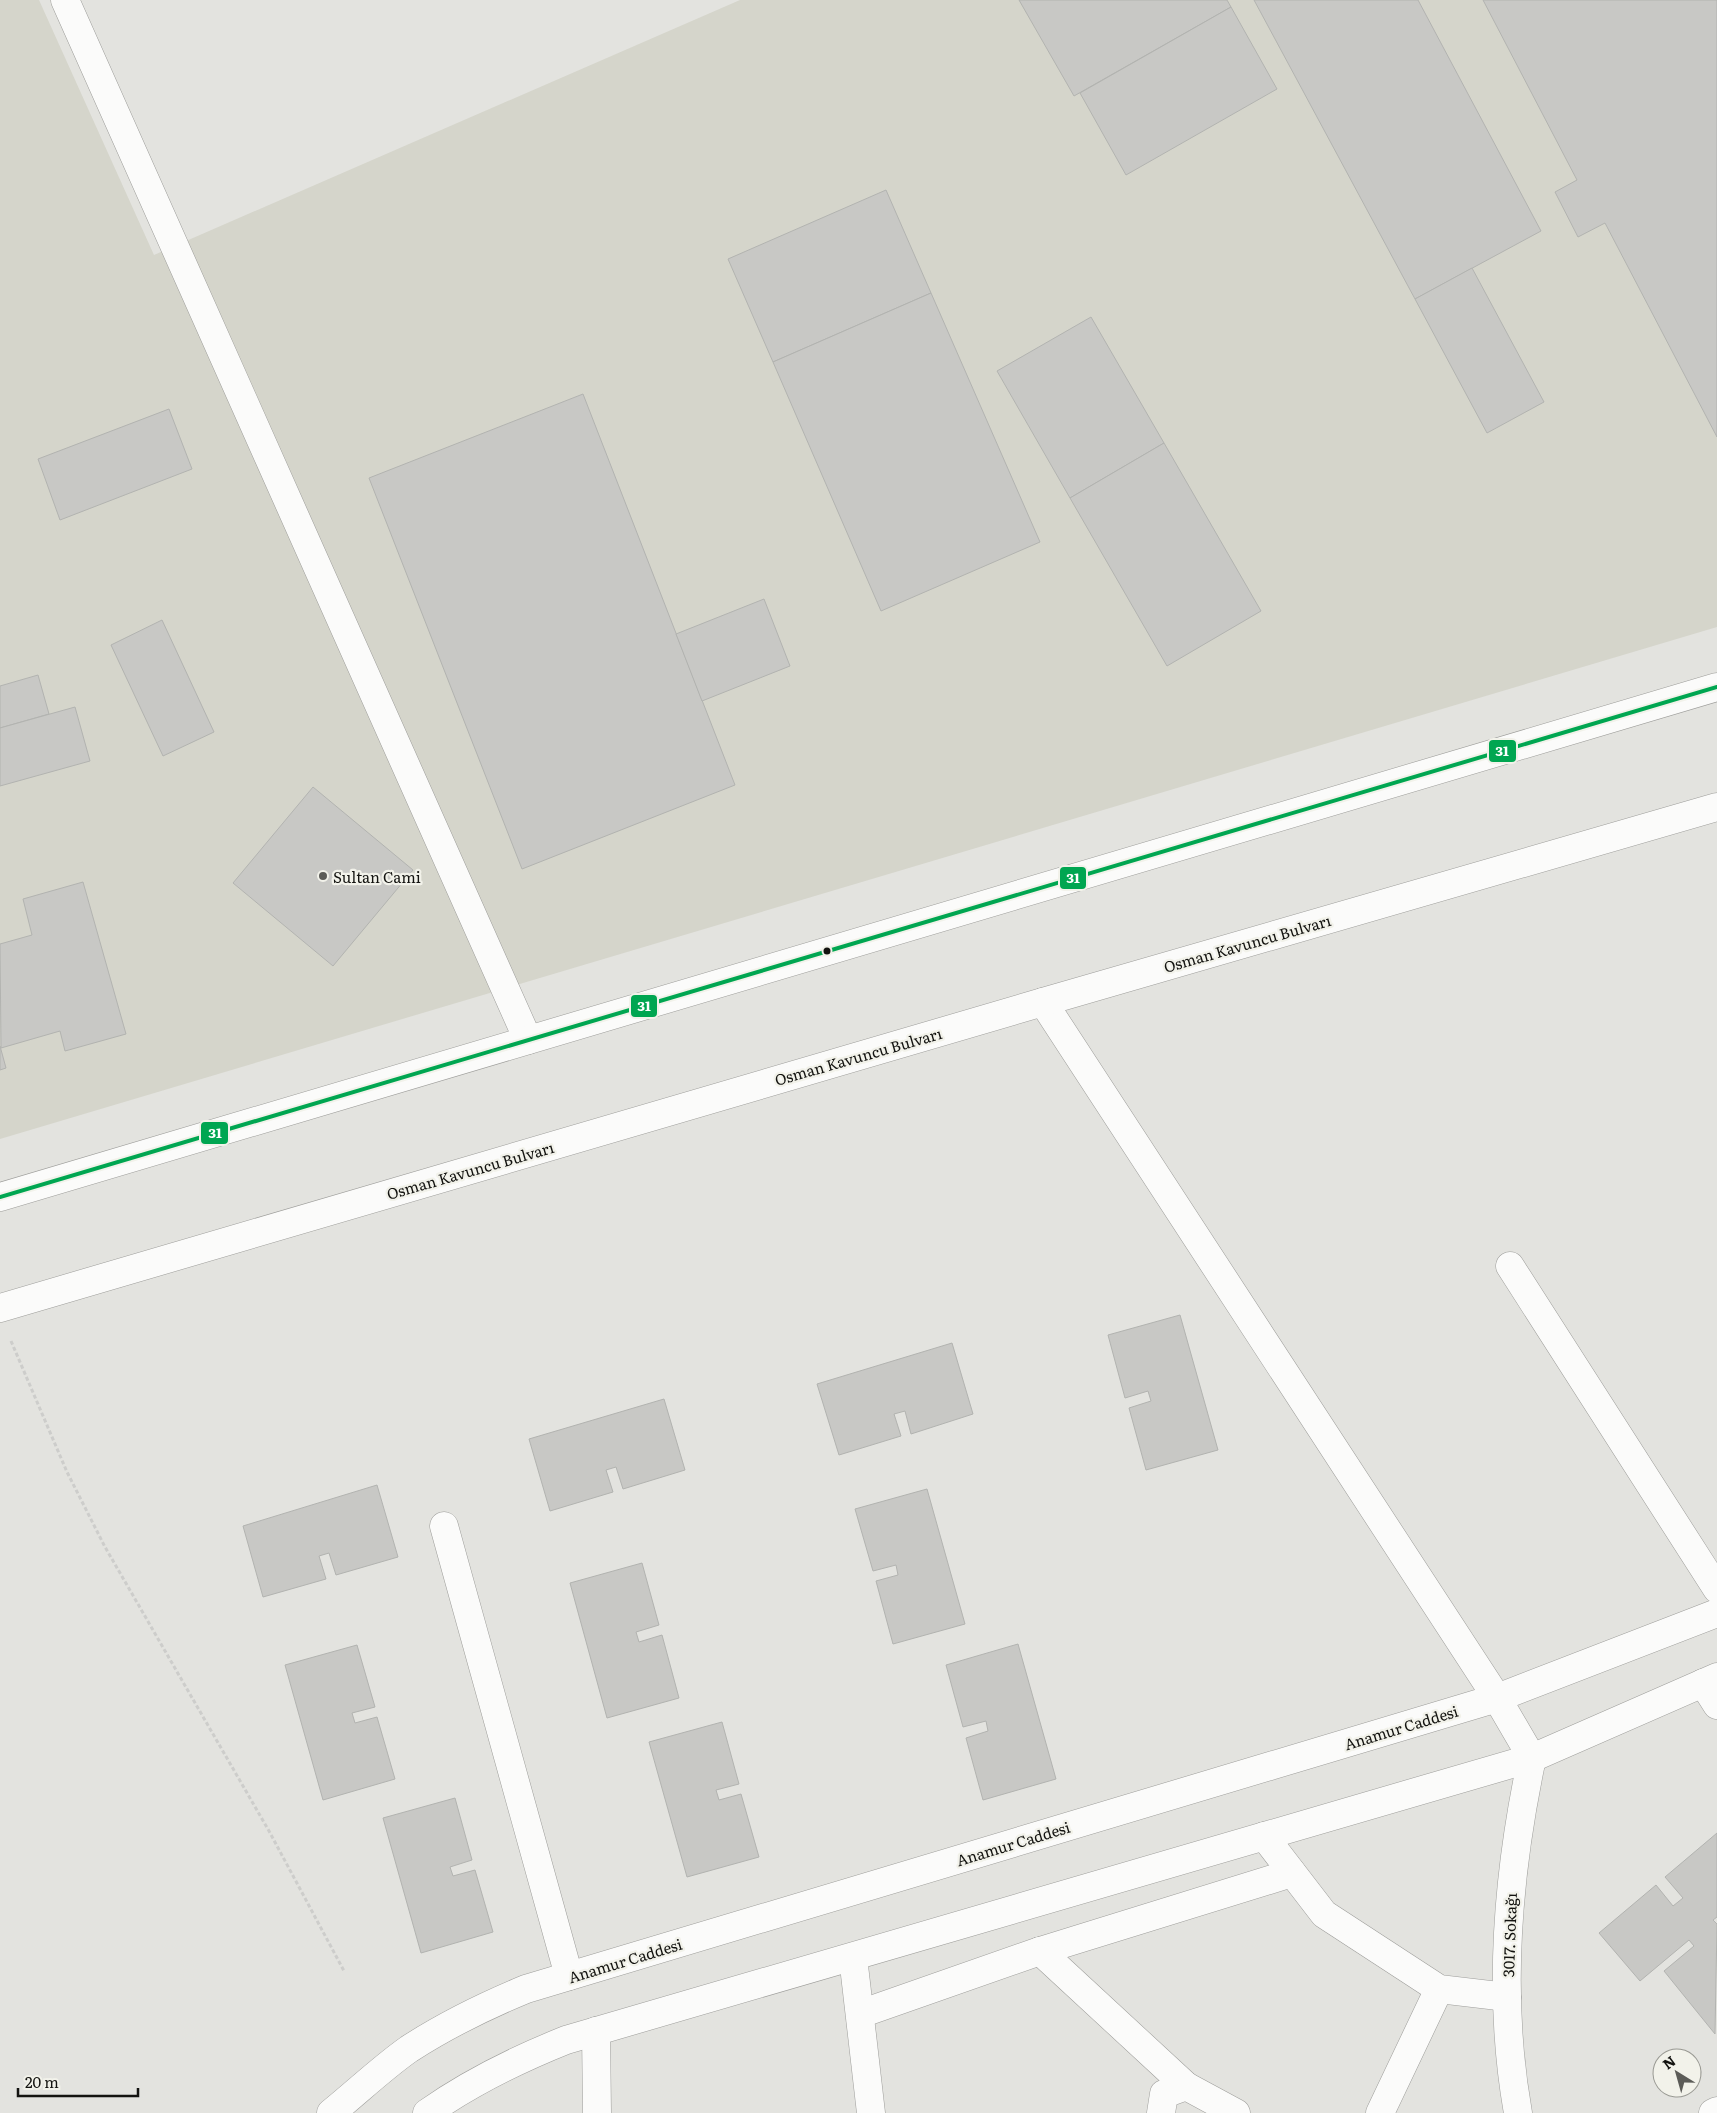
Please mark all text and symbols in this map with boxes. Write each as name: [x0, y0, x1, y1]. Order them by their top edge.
line badge: 31: [1488, 739, 1517, 763]
text: 31: [1495, 740, 1509, 760]
place label: Sultan Cami: [333, 865, 421, 888]
line badge: 31: [1059, 866, 1087, 890]
text: 31: [1066, 867, 1080, 887]
marker: Sultan Cami: [317, 870, 329, 882]
street label: Osman Kavuncu Bulvarı: [1161, 908, 1333, 978]
unlabelled marker: [822, 946, 832, 956]
line badge: 31: [630, 994, 658, 1018]
text: 31: [637, 995, 651, 1015]
street label: Osman Kavuncu Bulvarı: [772, 1021, 944, 1091]
line badge: 31: [200, 1121, 229, 1145]
text: 31: [208, 1122, 222, 1142]
street label: Osman Kavuncu Bulvarı: [384, 1135, 556, 1205]
street label: Anamur Caddesi: [1341, 1699, 1461, 1755]
street label: Anamur Caddesi: [953, 1815, 1073, 1871]
street label: 3017. Sokağı: [1496, 1892, 1522, 1978]
street label: Anamur Caddesi: [565, 1932, 685, 1988]
north arrow: [1652, 2048, 1702, 2098]
text: N: [1658, 2050, 1679, 2073]
scale bar: [18, 2066, 138, 2098]
text: 20 m: [25, 2070, 59, 2093]

